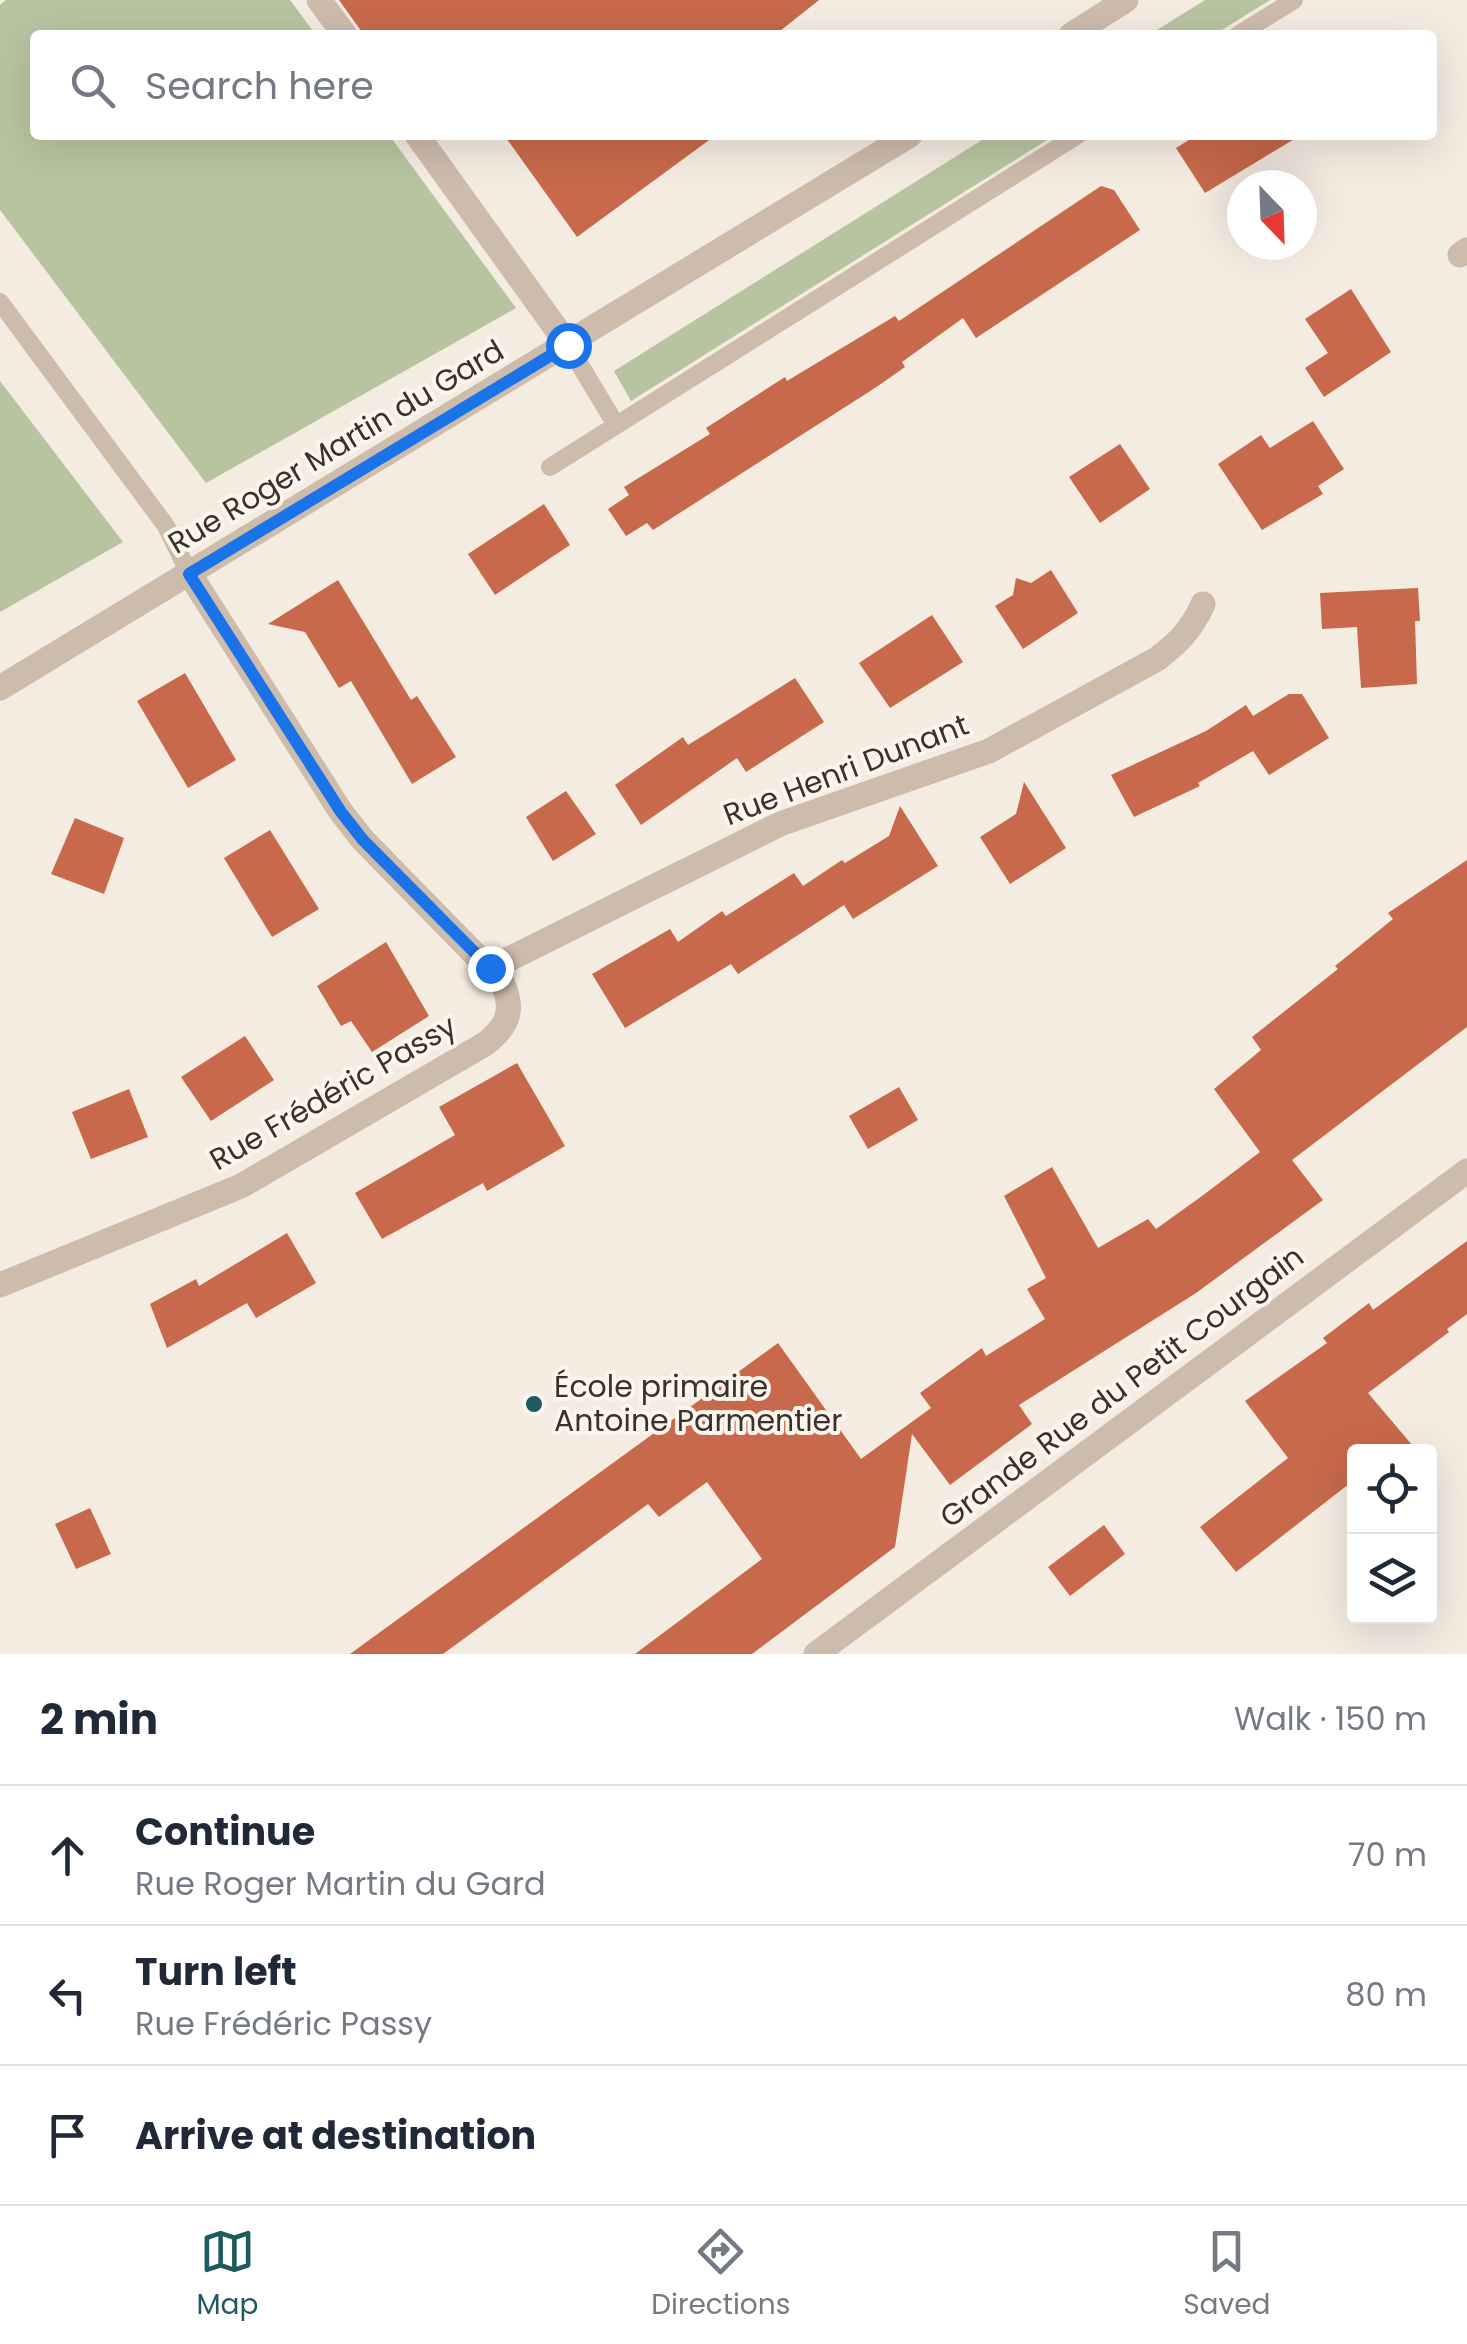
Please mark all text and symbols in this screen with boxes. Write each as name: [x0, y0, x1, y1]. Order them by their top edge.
search box: [30, 30, 1437, 140]
icon: search: [65, 58, 120, 113]
text: Search here: [145, 59, 374, 112]
north arrow: [1227, 170, 1317, 260]
route start: [546, 323, 592, 369]
street label: Rue Roger Martin du Gard: [160, 329, 512, 564]
street label: Rue Henri Dunant: [717, 703, 975, 836]
route end: [468, 946, 514, 992]
street label: Rue Frédéric Passy: [201, 1004, 464, 1181]
street label: Grande Rue du Petit Courgain: [931, 1235, 1313, 1538]
place label: École primaire Antoine Parmentier: [554, 1365, 842, 1442]
marker: École primaire Antoine Parmentier: [523, 1393, 545, 1415]
map controls: [1347, 1444, 1437, 1624]
button: locate: [1347, 1444, 1437, 1534]
button: layers: [1347, 1534, 1437, 1624]
text: 2 min: [40, 1690, 158, 1749]
text: Walk · 150 m: [1234, 1696, 1427, 1741]
text: Continue: [135, 1805, 315, 1858]
icon: ahead: [40, 1828, 95, 1883]
text: 70 m: [1348, 1832, 1427, 1877]
text: Rue Roger Martin du Gard: [135, 1861, 546, 1906]
text: Turn left: [135, 1945, 297, 1998]
icon: left: [40, 1968, 95, 2023]
text: 80 m: [1345, 1972, 1427, 2017]
text: Rue Frédéric Passy: [135, 2001, 432, 2046]
icon: arrive: [40, 2108, 95, 2163]
text: Arrive at destination: [135, 2109, 536, 2162]
tab: Map: [196, 2224, 258, 2326]
tab: Directions: [651, 2224, 790, 2326]
tab: Saved: [1183, 2224, 1271, 2326]

